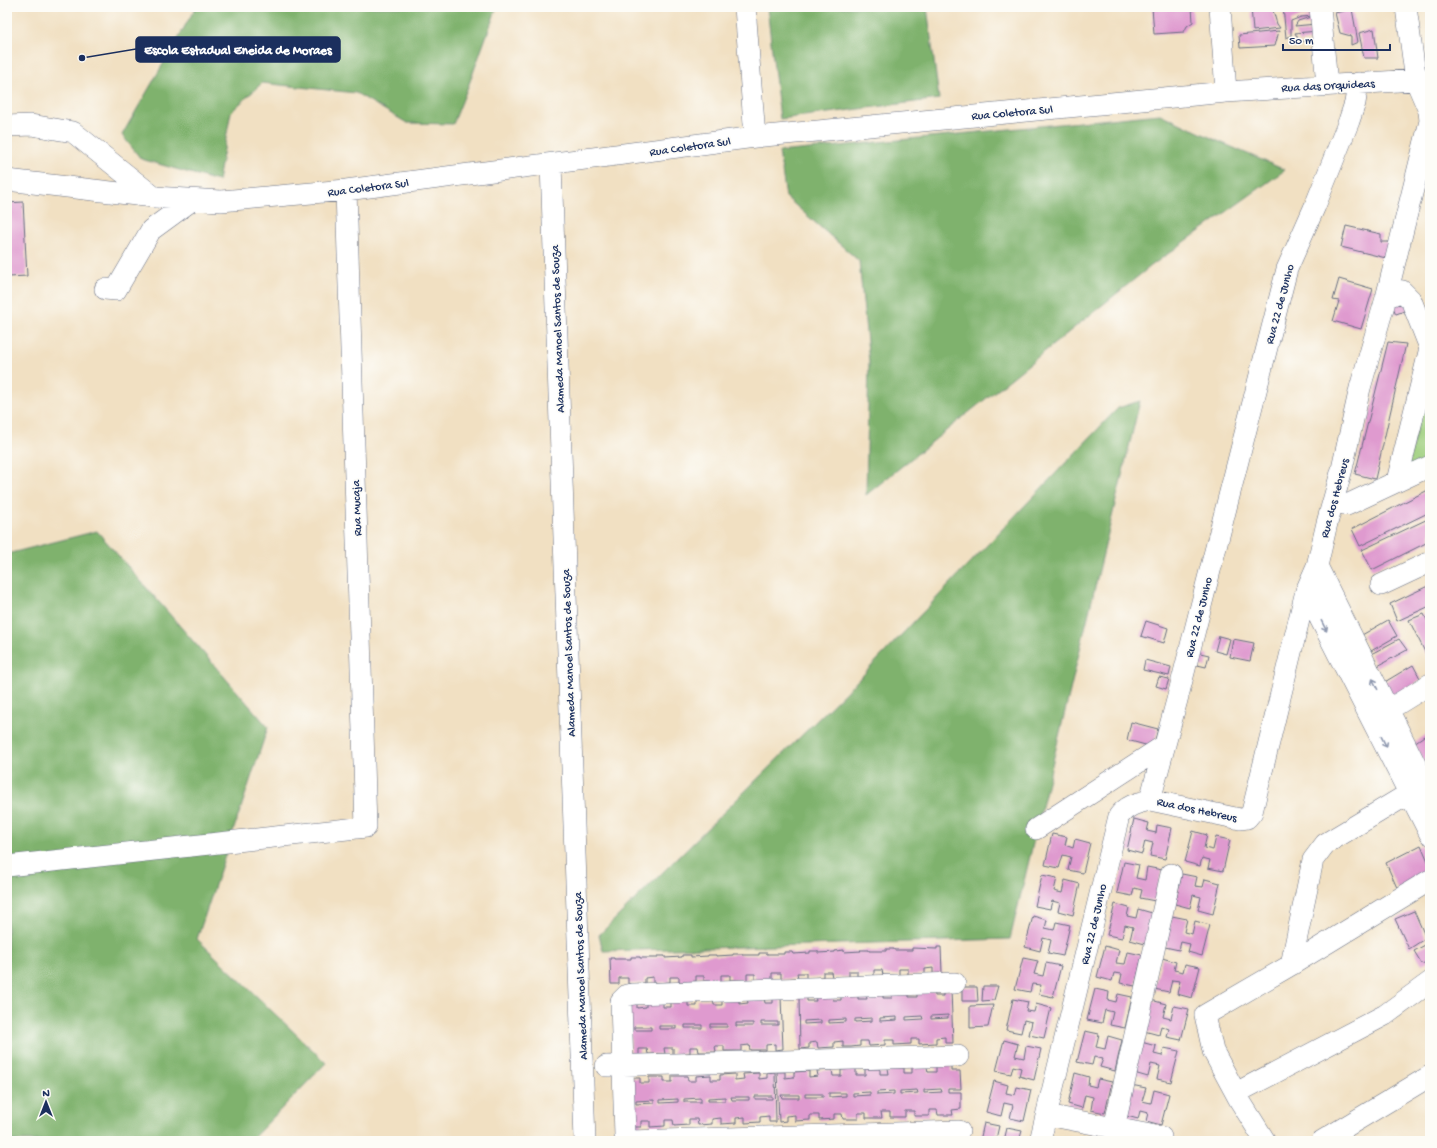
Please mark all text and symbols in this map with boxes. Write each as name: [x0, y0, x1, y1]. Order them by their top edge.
scale bar: [1283, 26, 1390, 52]
text: 50 m: [1289, 35, 1314, 49]
callout: Escola Estadual Eneida de Moraes: [136, 37, 340, 62]
text: Escola Estadual Eneida de Moraes: [144, 44, 333, 59]
street label: Rua das Orquideas: [1281, 78, 1376, 96]
street label: Rua Coletora Sul: [971, 103, 1054, 125]
street label: Rua Coletora Sul: [649, 135, 732, 161]
street label: Rua Coletora Sul: [327, 177, 410, 201]
street label: Alameda Manoel Santos de Souza: [549, 244, 569, 413]
street label: Rua 22 de Junho: [1263, 263, 1298, 346]
street label: Rua dos Hebreus: [1319, 457, 1353, 540]
street label: Rua Mucaja: [350, 479, 366, 536]
street label: Alameda Manoel Santos de Souza: [560, 568, 580, 737]
street label: Rua 22 de Junho: [1183, 576, 1217, 659]
one-way arrow: [1321, 620, 1328, 632]
one-way arrow: [1371, 678, 1378, 690]
one-way arrow: [1380, 735, 1388, 747]
street label: Rua dos Hebreus: [1155, 796, 1239, 826]
street label: Rua 22 de Junho: [1079, 883, 1111, 966]
street label: Alameda Manoel Santos de Souza: [572, 891, 592, 1060]
north arrow: [26, 1082, 66, 1122]
text: N: [42, 1088, 50, 1100]

